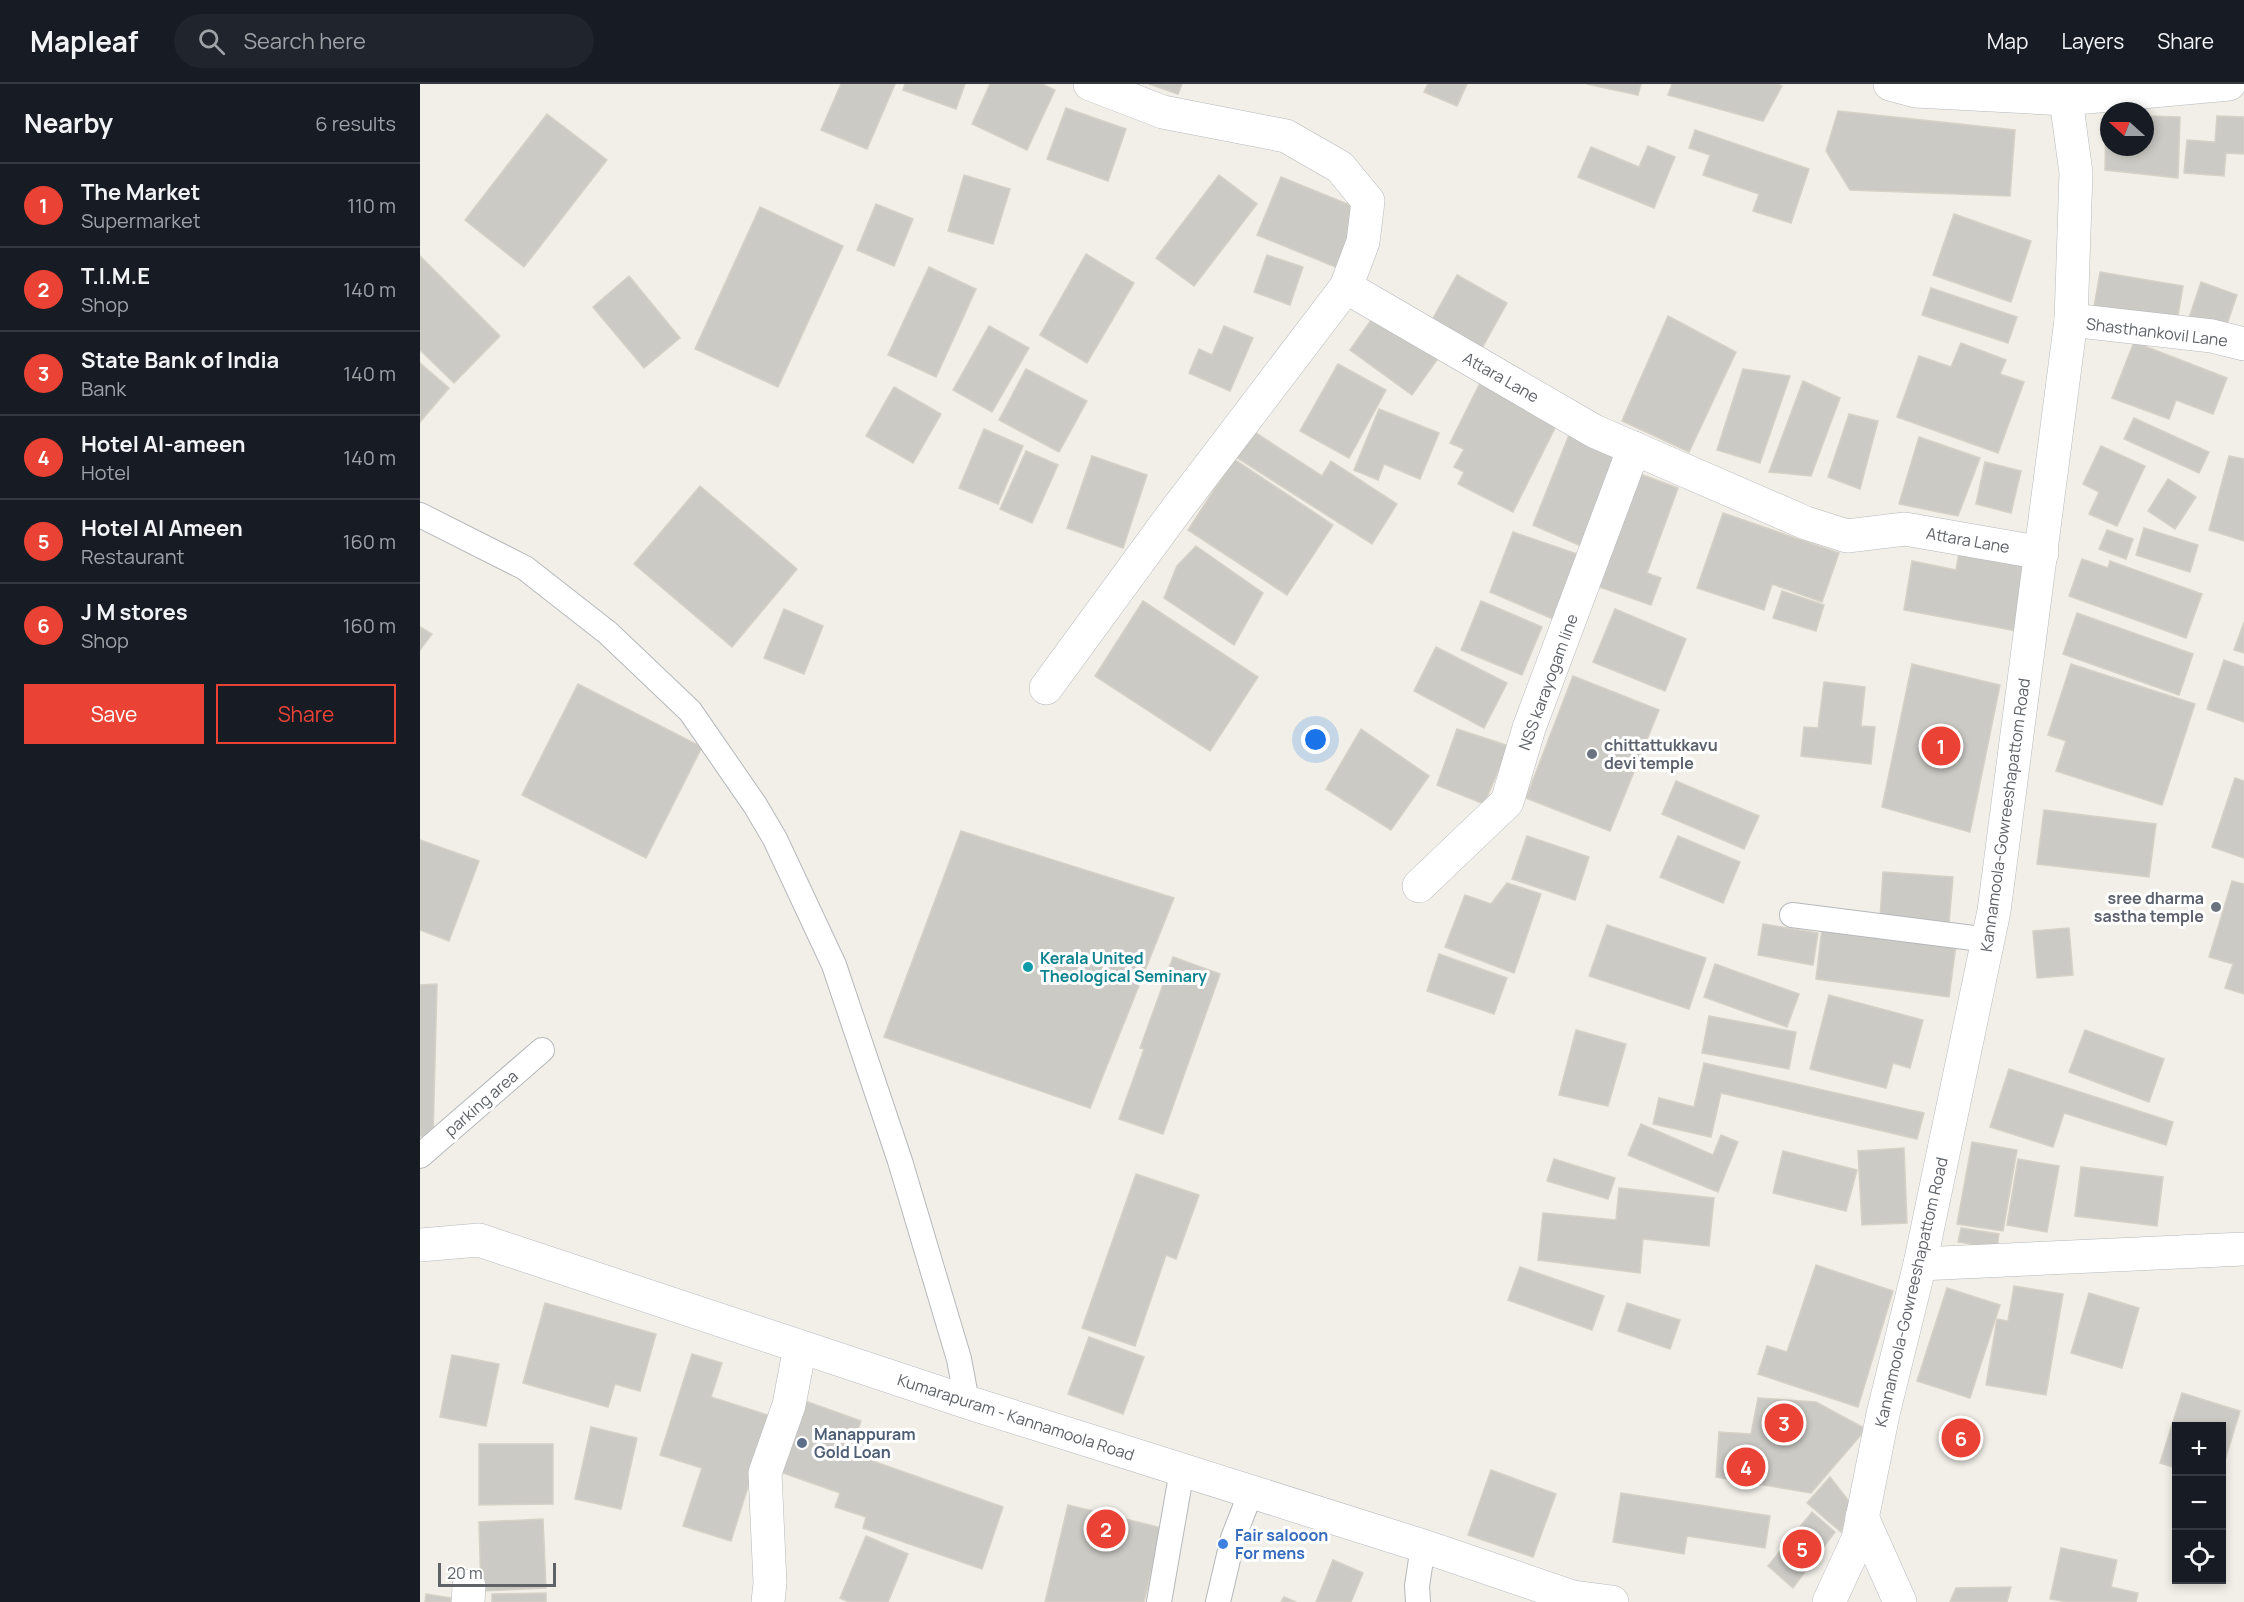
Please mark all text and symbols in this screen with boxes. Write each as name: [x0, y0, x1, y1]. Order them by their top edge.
search box: [174, 14, 594, 68]
text: Mapleaf: [30, 22, 138, 60]
icon: search: [195, 25, 228, 58]
text: Search here: [243, 26, 366, 56]
text: Map: [1987, 27, 2028, 55]
text: Layers: [2061, 27, 2124, 55]
text: Share: [2157, 27, 2214, 55]
north arrow: [2100, 102, 2154, 156]
text: Nearby: [24, 105, 113, 141]
text: 6 results: [315, 110, 396, 137]
text: The Market: [81, 177, 200, 207]
text: 1: [39, 192, 48, 219]
text: 110 m: [347, 192, 396, 219]
text: Supermarket: [81, 207, 201, 234]
text: T.I.M.E: [81, 261, 150, 291]
text: 2: [38, 276, 49, 303]
text: 140 m: [343, 276, 396, 303]
text: Shop: [81, 291, 129, 318]
street label: Shasthankovil Lane: [2085, 312, 2229, 352]
text: State Bank of India: [81, 345, 279, 375]
street label: Attara Lane: [1459, 346, 1543, 408]
text: 3: [38, 360, 49, 387]
text: 140 m: [343, 360, 396, 387]
text: Bank: [81, 375, 126, 402]
text: Hotel Al-ameen: [81, 429, 246, 459]
text: 4: [37, 444, 50, 471]
text: 140 m: [343, 444, 396, 471]
text: Hotel: [81, 459, 131, 486]
text: Hotel Al Ameen: [81, 513, 243, 543]
street label: Attara Lane: [1925, 522, 2011, 558]
text: 5: [38, 528, 49, 555]
text: 160 m: [343, 528, 396, 555]
text: Restaurant: [81, 543, 185, 570]
text: J M stores: [81, 597, 188, 627]
street label: NSS karayogam line: [1513, 611, 1583, 753]
text: 6: [37, 612, 50, 639]
text: 160 m: [343, 612, 396, 639]
text: Shop: [81, 627, 129, 654]
street label: Kannamoola-Gowreeshapattom Road: [1975, 677, 2035, 953]
button: Save: [24, 684, 204, 744]
button: Share: [216, 684, 396, 744]
pin: 1: [1922, 724, 1960, 768]
your location: [1301, 725, 1330, 754]
place label: chittattukkavu devi temple: [1604, 734, 1718, 774]
marker: chittattukkavu devi temple: [1585, 747, 1599, 761]
place label: sree dharma sastha temple: [2094, 887, 2204, 927]
marker: sree dharma sastha temple: [2209, 900, 2223, 914]
place label: Kerala United Theological Seminary: [1040, 947, 1207, 987]
marker: Kerala United Theological Seminary: [1021, 960, 1035, 974]
street label: parking area: [440, 1065, 522, 1141]
street label: Kannamoola-Gowreeshapattom Road: [1869, 1155, 1953, 1429]
street label: Kumarapuram - Kannamoola Road: [895, 1368, 1137, 1466]
pin: 3: [1764, 1400, 1804, 1446]
pin: 6: [1942, 1416, 1980, 1460]
map controls: [2172, 1422, 2226, 1584]
button: +: [2172, 1422, 2226, 1476]
place label: Manappuram Gold Loan: [814, 1423, 916, 1463]
marker: Manappuram Gold Loan: [795, 1436, 809, 1450]
pin: 4: [1726, 1444, 1766, 1490]
button: −: [2172, 1476, 2226, 1530]
pin: 2: [1086, 1506, 1126, 1552]
place label: Fair salooon For mens: [1235, 1524, 1328, 1564]
pin: 5: [1782, 1526, 1822, 1572]
button: locate: [2172, 1530, 2226, 1584]
marker: Fair salooon For mens: [1216, 1537, 1230, 1551]
scale bar: [438, 1560, 556, 1588]
text: 20 m: [447, 1562, 483, 1584]

